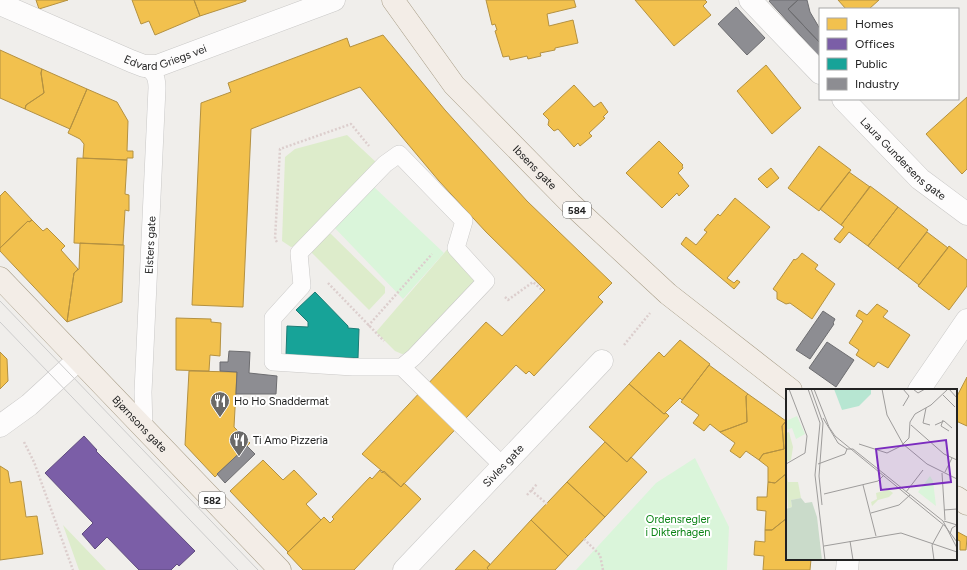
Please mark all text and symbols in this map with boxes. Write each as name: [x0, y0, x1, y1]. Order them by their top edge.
legend: [819, 8, 959, 100]
text: Homes: [855, 17, 894, 31]
text: Offices: [855, 37, 895, 51]
street label: Edvard Griegs vei: [122, 42, 208, 73]
text: Public: [855, 57, 888, 71]
text: Industry: [855, 77, 900, 91]
street label: Laura Gundersens gate: [857, 115, 948, 203]
street label: Ibsens gate: [510, 143, 559, 192]
road number: 584: [563, 202, 591, 218]
street label: Elsters gate: [142, 216, 159, 274]
inset map: [786, 389, 957, 560]
restaurant icon: Ho Ho Snaddermat: [209, 390, 231, 418]
street label: Bjørnsons gate: [109, 393, 170, 455]
place label: Ho Ho Snaddermat: [234, 395, 329, 408]
restaurant icon: Ti Amo Pizzeria: [228, 429, 250, 457]
place label: Ti Amo Pizzeria: [253, 434, 328, 447]
street label: Sivles gate: [480, 442, 527, 490]
road number: 582: [199, 492, 225, 508]
park label: Ordensregler i Dikterhagen: [646, 513, 710, 539]

